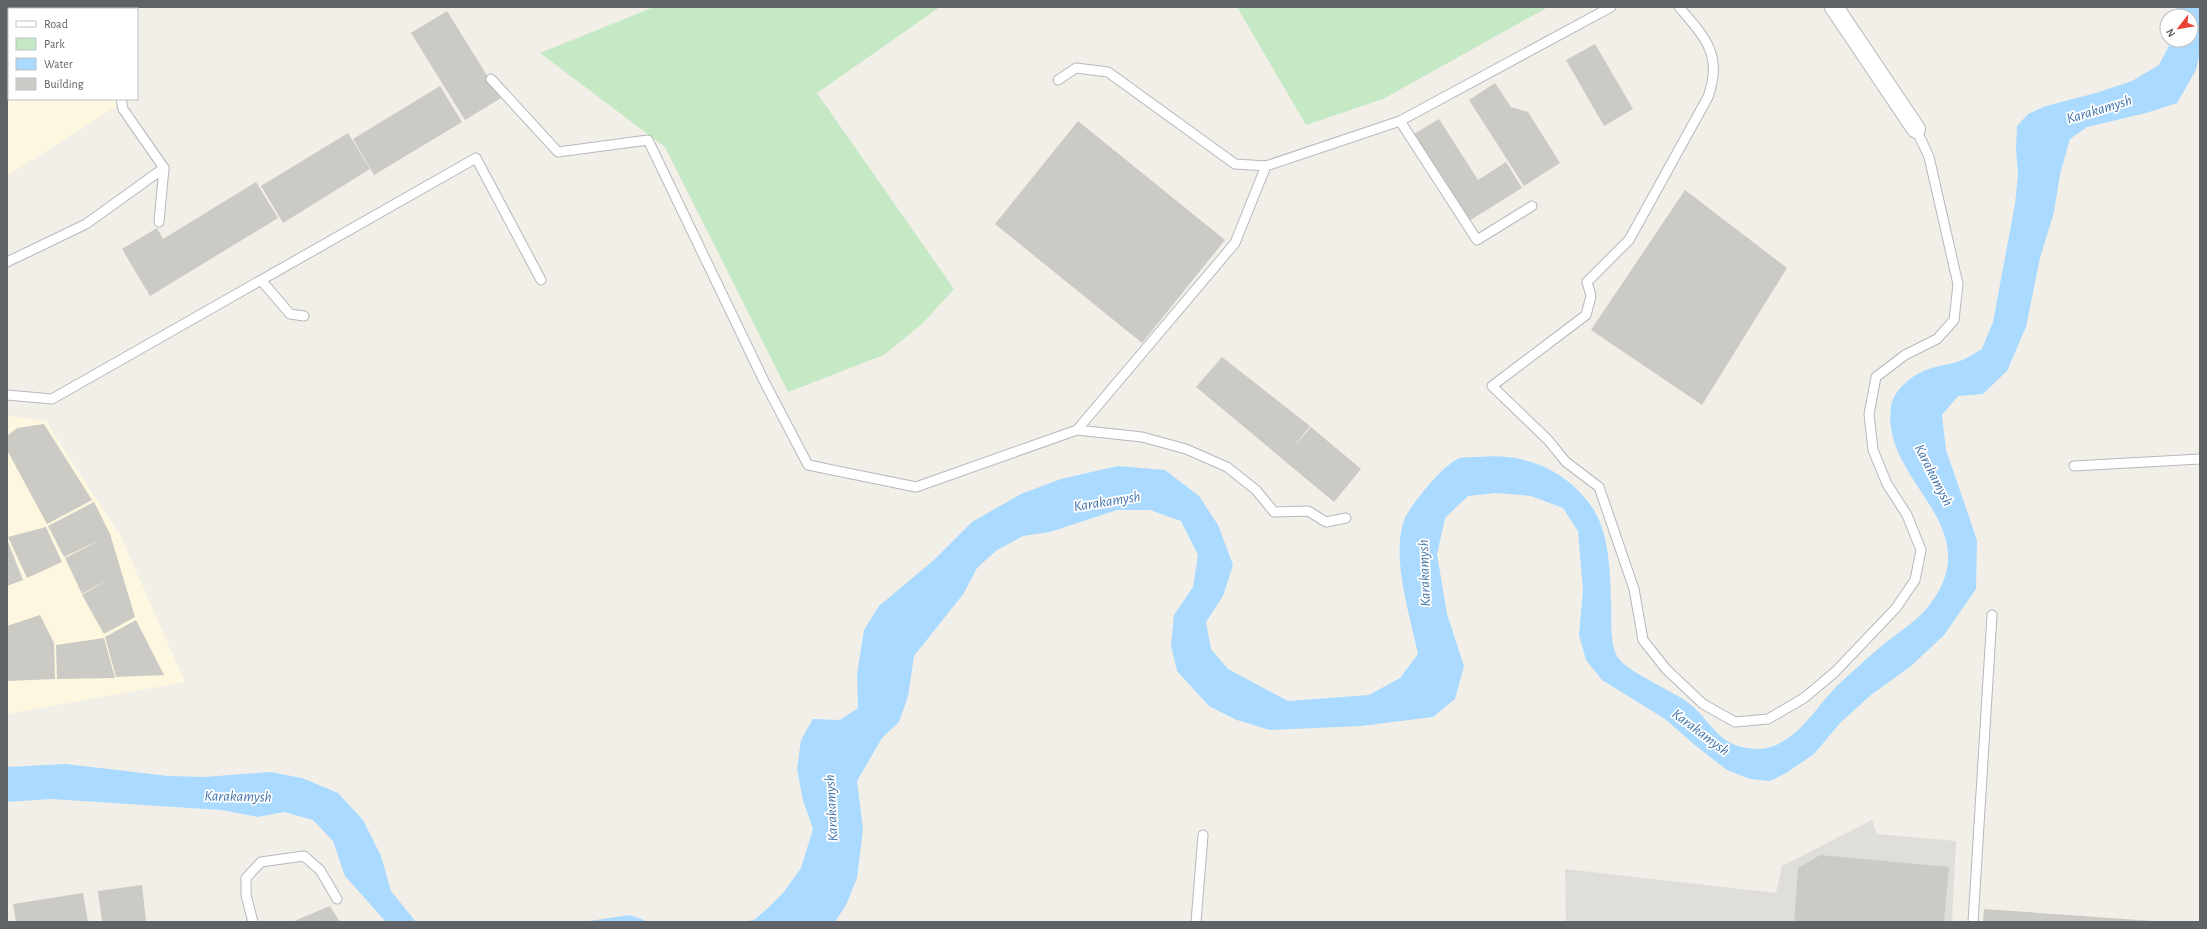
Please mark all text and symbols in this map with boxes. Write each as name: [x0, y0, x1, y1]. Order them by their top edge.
legend: [8, 8, 138, 100]
north arrow: [2159, 8, 2199, 48]
text: Road: [44, 18, 68, 30]
text: N: [2164, 27, 2178, 39]
text: Park: [44, 38, 65, 50]
text: Water: [44, 58, 73, 70]
text: Building: [44, 78, 84, 90]
water label: Karakamysh: [2065, 92, 2134, 126]
water label: Karakamysh: [1912, 442, 1956, 509]
water label: Karakamysh: [1073, 489, 1142, 514]
water label: Karakamysh: [1416, 539, 1433, 607]
water label: Karakamysh: [1669, 706, 1732, 759]
water label: Karakamysh: [822, 774, 841, 842]
water label: Karakamysh: [204, 788, 272, 805]

